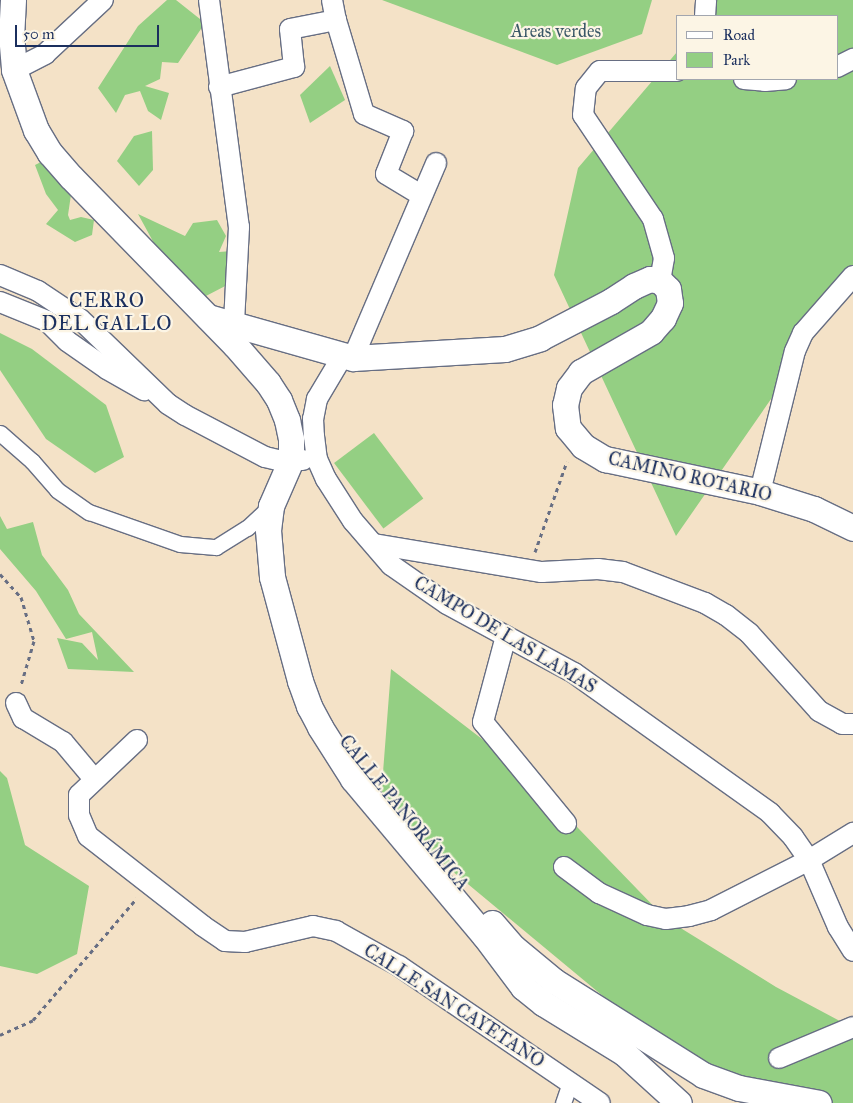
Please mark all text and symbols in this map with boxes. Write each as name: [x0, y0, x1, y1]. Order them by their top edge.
scale bar: [18, 15, 161, 47]
legend: [676, 15, 838, 80]
park label: Areas verdes: [511, 20, 601, 42]
text: 50 m: [23, 25, 55, 43]
text: Road: [723, 26, 755, 44]
text: Park: [723, 51, 750, 69]
district label: CERRO DEL GALLO: [40, 288, 174, 335]
street label: CAMINO ROTARIO: [606, 448, 774, 506]
street label: CAMPO DE LAS LAMAS: [410, 572, 600, 698]
street label: CALLE PANORÁMICA: [335, 731, 473, 895]
street label: CALLE SAN CAYETANO: [360, 940, 548, 1072]

